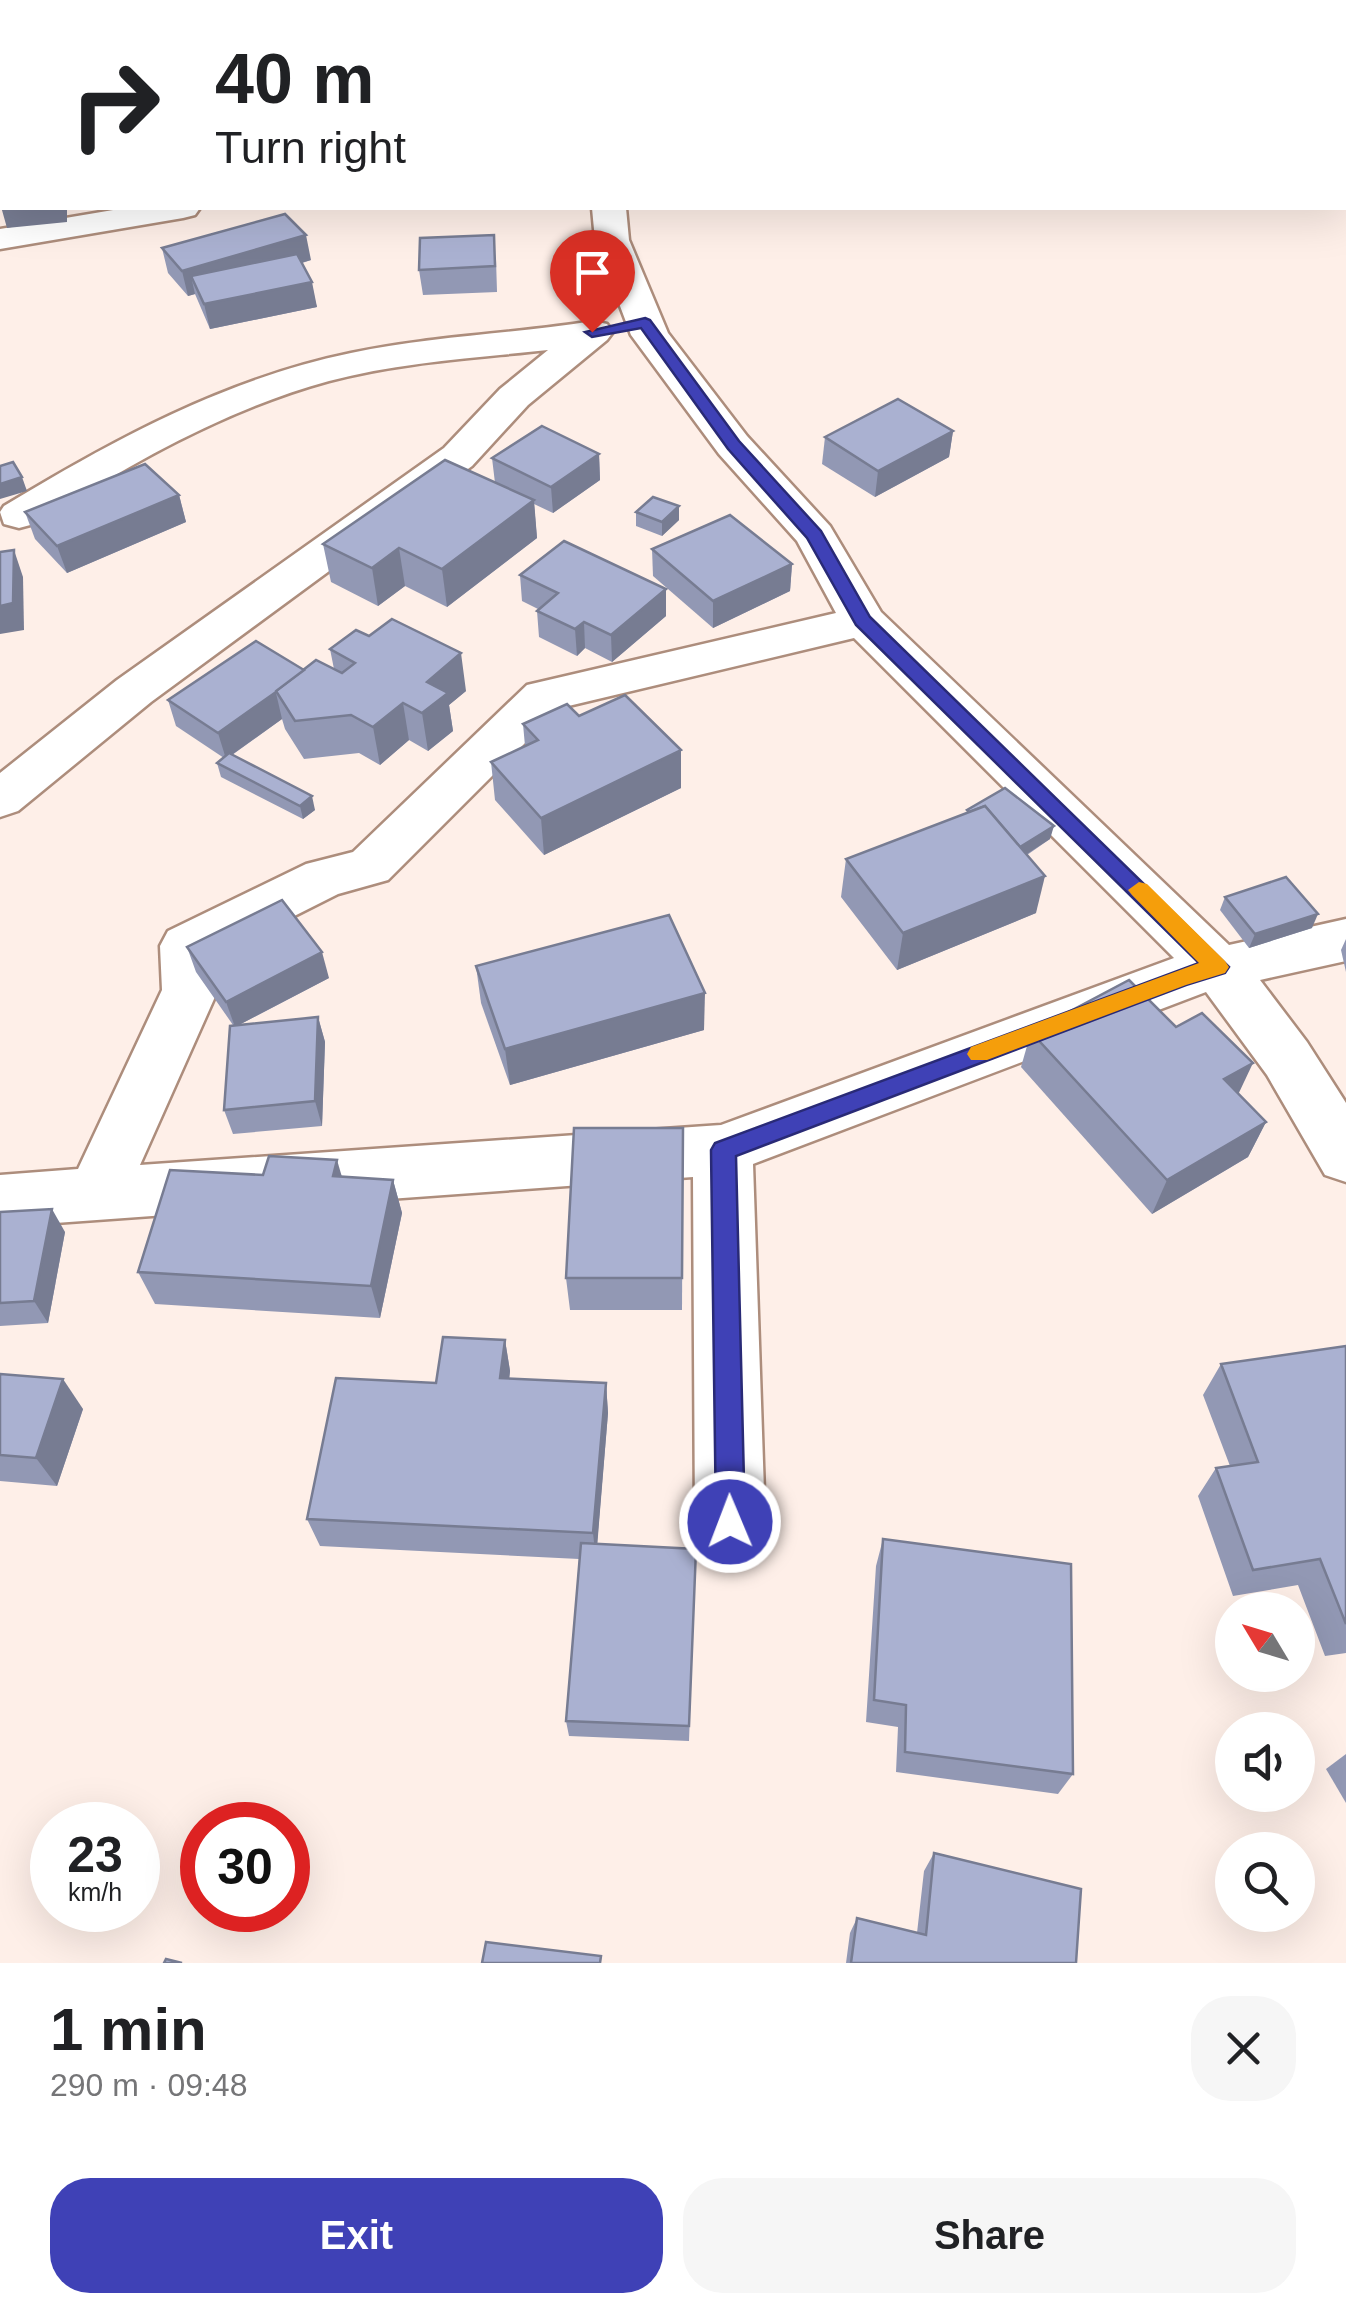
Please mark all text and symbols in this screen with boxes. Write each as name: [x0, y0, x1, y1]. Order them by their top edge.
icon: right: [50, 40, 180, 170]
text: 40 m: [215, 40, 375, 118]
text: Turn right: [215, 122, 406, 173]
pin: [550, 230, 635, 333]
icon: arrive: [565, 245, 620, 300]
position arrow: [678, 1470, 782, 1574]
north arrow: [1215, 1592, 1315, 1692]
map controls: [1215, 1592, 1315, 1932]
button: sound: [1215, 1712, 1315, 1812]
speed limit sign: 30: [180, 1802, 310, 1932]
text: 23: [67, 1827, 123, 1883]
button: search: [1215, 1832, 1315, 1932]
text: km/h: [68, 1878, 122, 1906]
text: 1 min: [50, 1996, 207, 2063]
button: close: [1191, 1996, 1296, 2101]
text: 290 m · 09:48: [50, 2067, 247, 2103]
button: Exit: [50, 2178, 663, 2293]
button: Share: [683, 2178, 1296, 2293]

